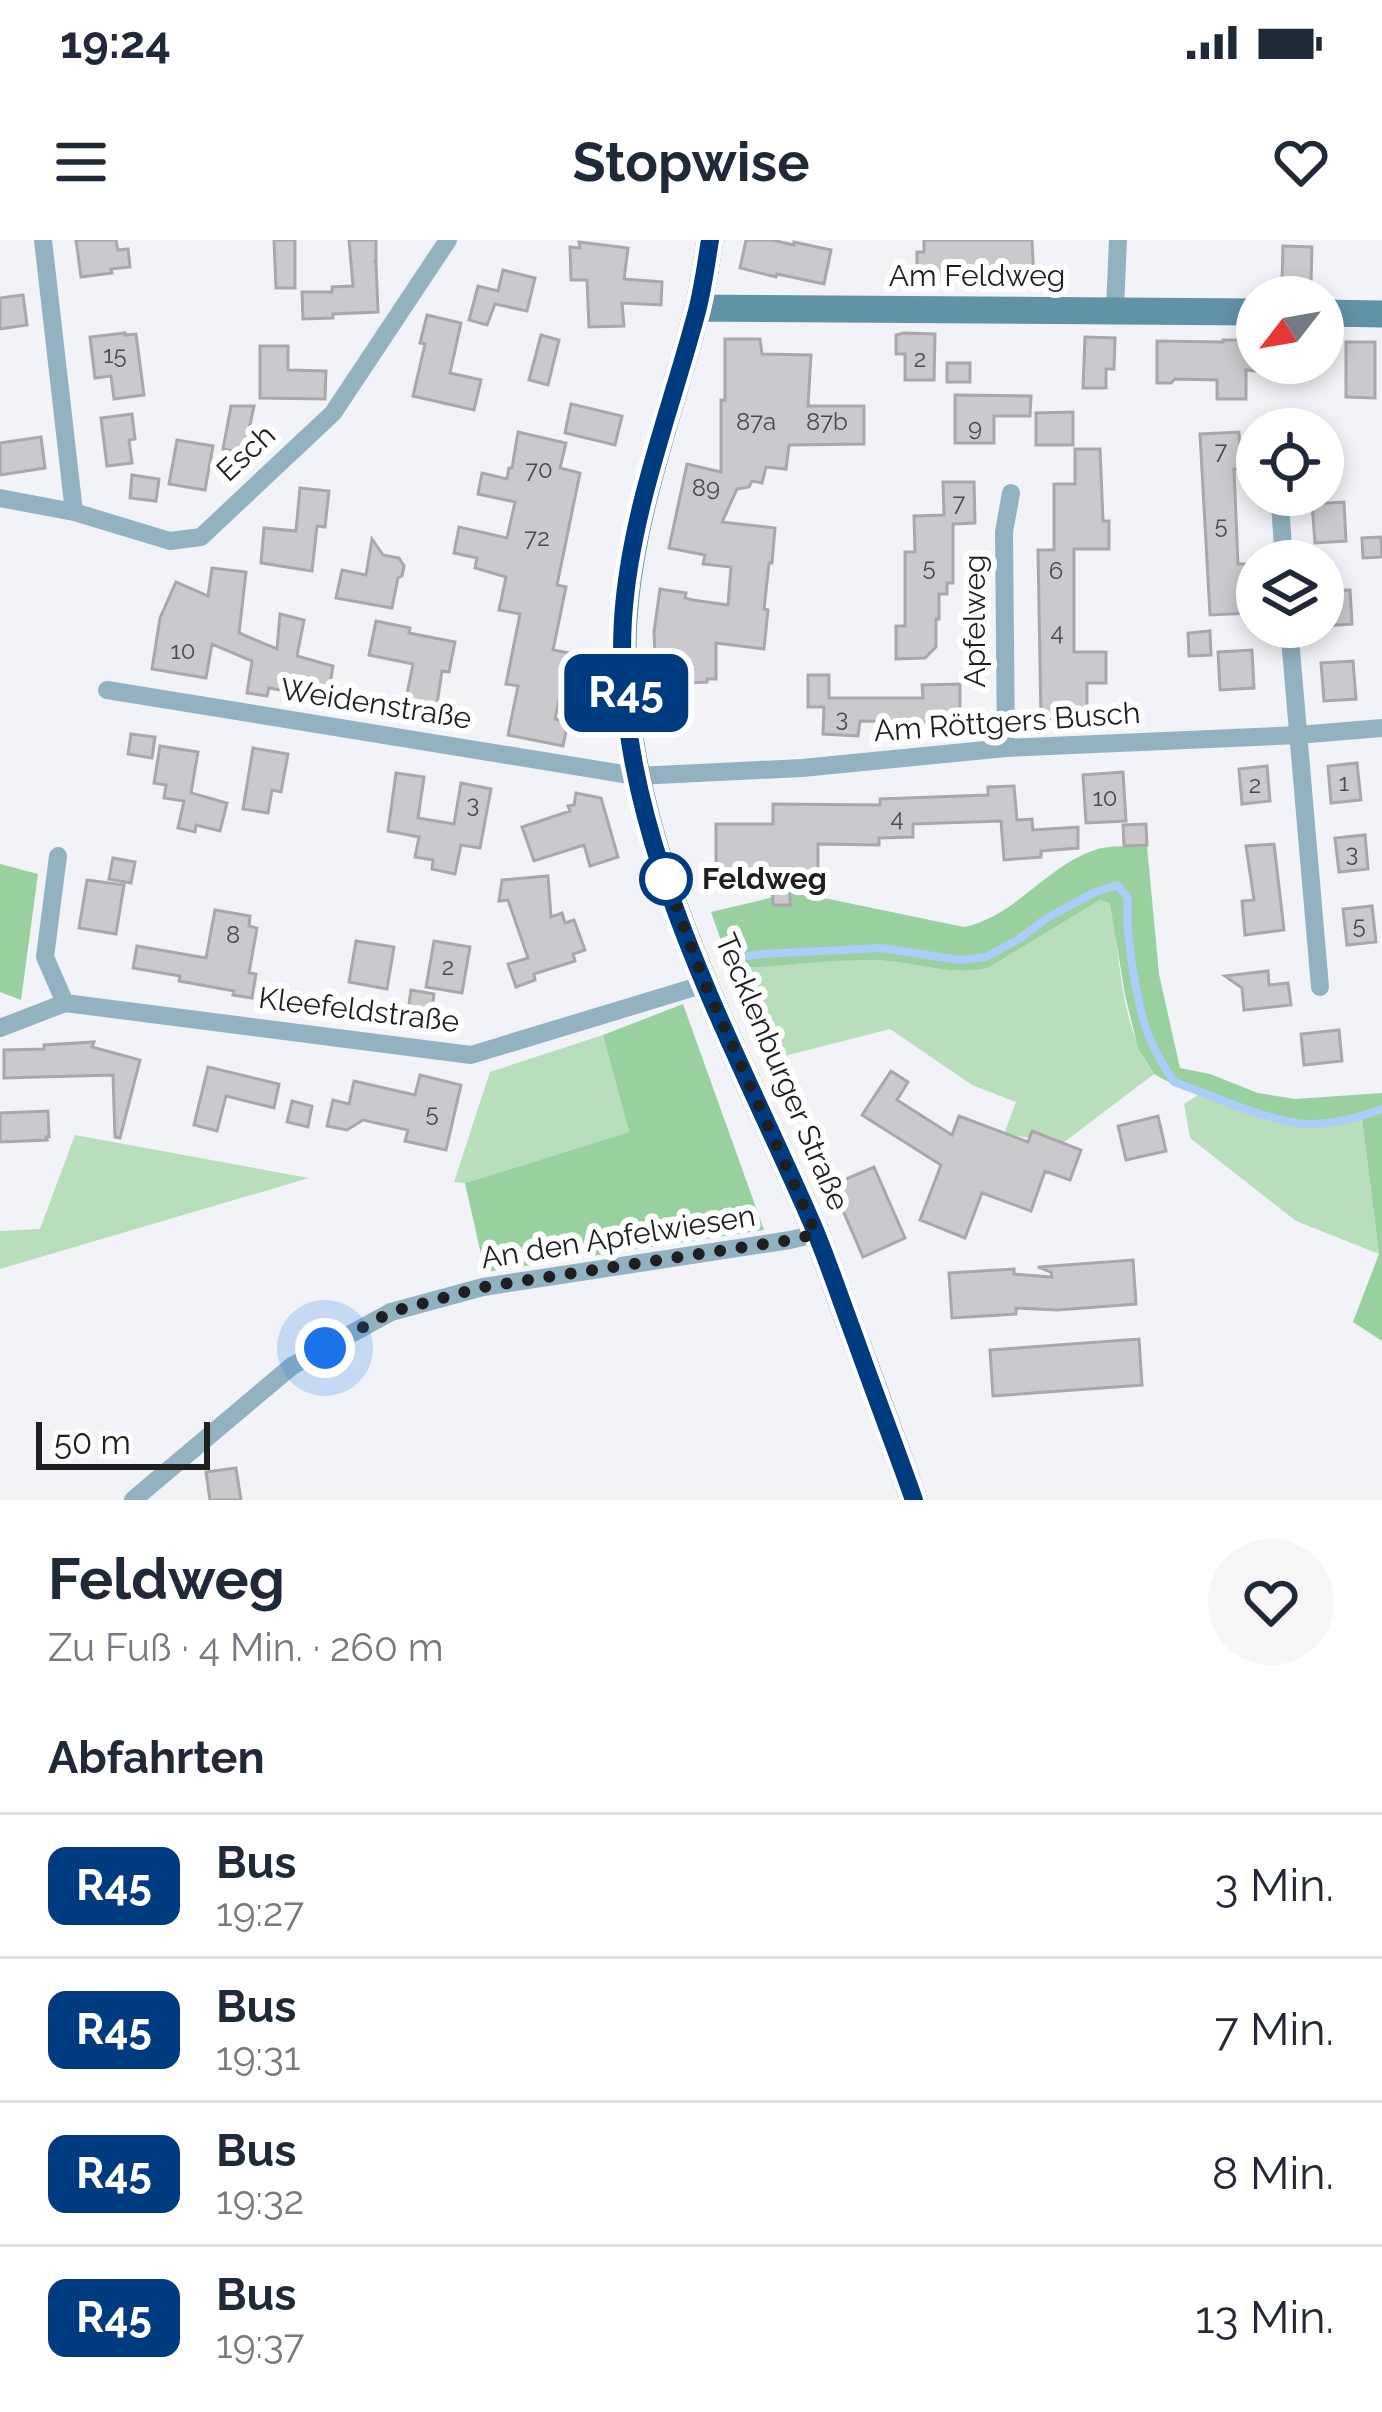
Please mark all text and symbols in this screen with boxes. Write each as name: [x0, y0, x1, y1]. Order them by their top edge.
text: 19:24: [60, 16, 171, 69]
icon: menu: [48, 129, 114, 195]
icon: heart: [1268, 129, 1334, 195]
text: Stopwise: [573, 130, 809, 194]
street label: Am Feldweg: [889, 258, 1065, 293]
north arrow: [1236, 276, 1344, 384]
map controls: [1236, 276, 1344, 648]
house number: 15: [103, 340, 127, 369]
house number: 2: [914, 344, 926, 373]
house number: 87a: [736, 407, 776, 436]
house number: 87b: [806, 407, 848, 436]
button: locate: [1236, 408, 1344, 516]
house number: 9: [968, 413, 982, 442]
street label: Esch: [209, 417, 282, 488]
house number: 7: [1215, 436, 1228, 465]
house number: 70: [525, 455, 553, 484]
house number: 89: [692, 473, 720, 502]
house number: 7: [953, 488, 966, 517]
house number: 5: [1214, 510, 1228, 539]
house number: 72: [524, 523, 550, 552]
button: layers: [1236, 540, 1344, 648]
house number: 5: [922, 552, 936, 581]
street label: Apfelweg: [957, 554, 992, 688]
house number: 6: [1049, 556, 1063, 585]
house number: 4: [1050, 617, 1064, 646]
house number: 10: [171, 636, 195, 665]
line badge: R45: [557, 654, 695, 732]
text: R45: [588, 668, 664, 717]
street label: Weidenstraße: [278, 671, 474, 736]
street label: Am Röttgers Busch: [872, 695, 1141, 748]
house number: 3: [836, 703, 848, 732]
house number: 1: [1339, 768, 1349, 797]
house number: 2: [1249, 770, 1261, 799]
house number: 10: [1093, 783, 1117, 812]
house number: 3: [467, 789, 479, 818]
house number: 4: [890, 803, 904, 832]
house number: 3: [1346, 838, 1358, 867]
marker: Feldweg: [641, 854, 691, 904]
place label: Feldweg: [702, 861, 827, 896]
house number: 5: [1352, 910, 1366, 939]
house number: 8: [226, 920, 240, 949]
street label: Tecklenburger Straße: [708, 928, 857, 1215]
house number: 2: [442, 952, 454, 981]
street label: Kleefeldstraße: [257, 980, 461, 1039]
house number: 5: [425, 1098, 439, 1127]
street label: An den Apfelwiesen: [478, 1198, 758, 1275]
your location: [295, 1318, 355, 1378]
scale bar: [36, 1416, 210, 1469]
text: 50 m: [54, 1423, 131, 1462]
button: heart: [1208, 1539, 1334, 1665]
text: Feldweg: [48, 1545, 285, 1612]
text: Zu Fuß · 4 Min. · 260 m: [48, 1624, 444, 1670]
text: Abfahrten: [48, 1731, 265, 1784]
text: Bus: [216, 1836, 297, 1889]
text: 3 Min.: [1214, 1859, 1334, 1912]
text: R45: [76, 1861, 152, 1910]
text: 19:27: [216, 1889, 304, 1935]
text: Bus: [216, 1980, 297, 2033]
text: 7 Min.: [1214, 2003, 1334, 2056]
text: R45: [76, 2005, 152, 2054]
text: 19:31: [216, 2033, 300, 2079]
text: Bus: [216, 2124, 297, 2177]
text: 8 Min.: [1212, 2147, 1334, 2200]
text: R45: [76, 2149, 152, 2198]
text: 19:32: [216, 2177, 304, 2223]
text: Bus: [216, 2268, 297, 2321]
text: 13 Min.: [1195, 2291, 1334, 2344]
text: R45: [76, 2293, 152, 2342]
text: 19:37: [216, 2321, 304, 2367]

